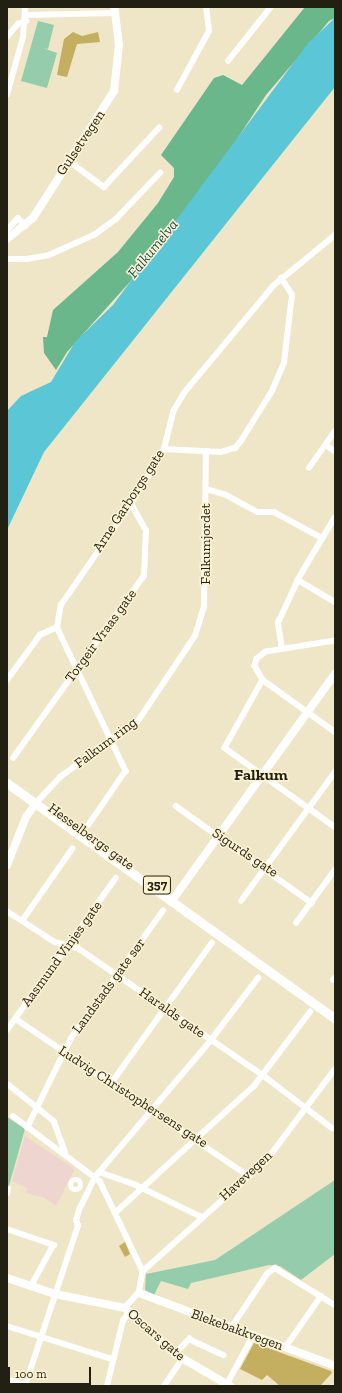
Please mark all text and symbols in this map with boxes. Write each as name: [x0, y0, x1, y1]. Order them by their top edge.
street label: Gulsetvegen: [53, 107, 109, 179]
water label: Falkumelva: [124, 216, 182, 282]
street label: Arne Garborgs gate: [90, 447, 168, 555]
street label: Falkumjordet: [198, 503, 214, 585]
street label: Torgeir Vraas gate: [61, 586, 141, 686]
street label: Falkum ring: [71, 714, 141, 772]
district label: Falkum: [234, 765, 288, 785]
street label: Hesselbergs gate: [45, 800, 137, 874]
street label: Sigurds gate: [209, 825, 281, 881]
road number: 357: [142, 874, 172, 896]
street label: Aasmund Vinjes gate: [18, 898, 106, 1010]
street label: Landstads gate sør: [69, 935, 149, 1037]
street label: Haralds gate: [136, 984, 208, 1042]
street label: Ludvig Christophersens gate: [55, 1043, 211, 1151]
street label: Havevegen: [216, 1147, 276, 1205]
street label: Oscars gate: [124, 1305, 188, 1365]
street label: Blekebakkvegen: [189, 1306, 285, 1354]
scale bar: [10, 1359, 93, 1385]
text: 100 m: [15, 1367, 47, 1381]

